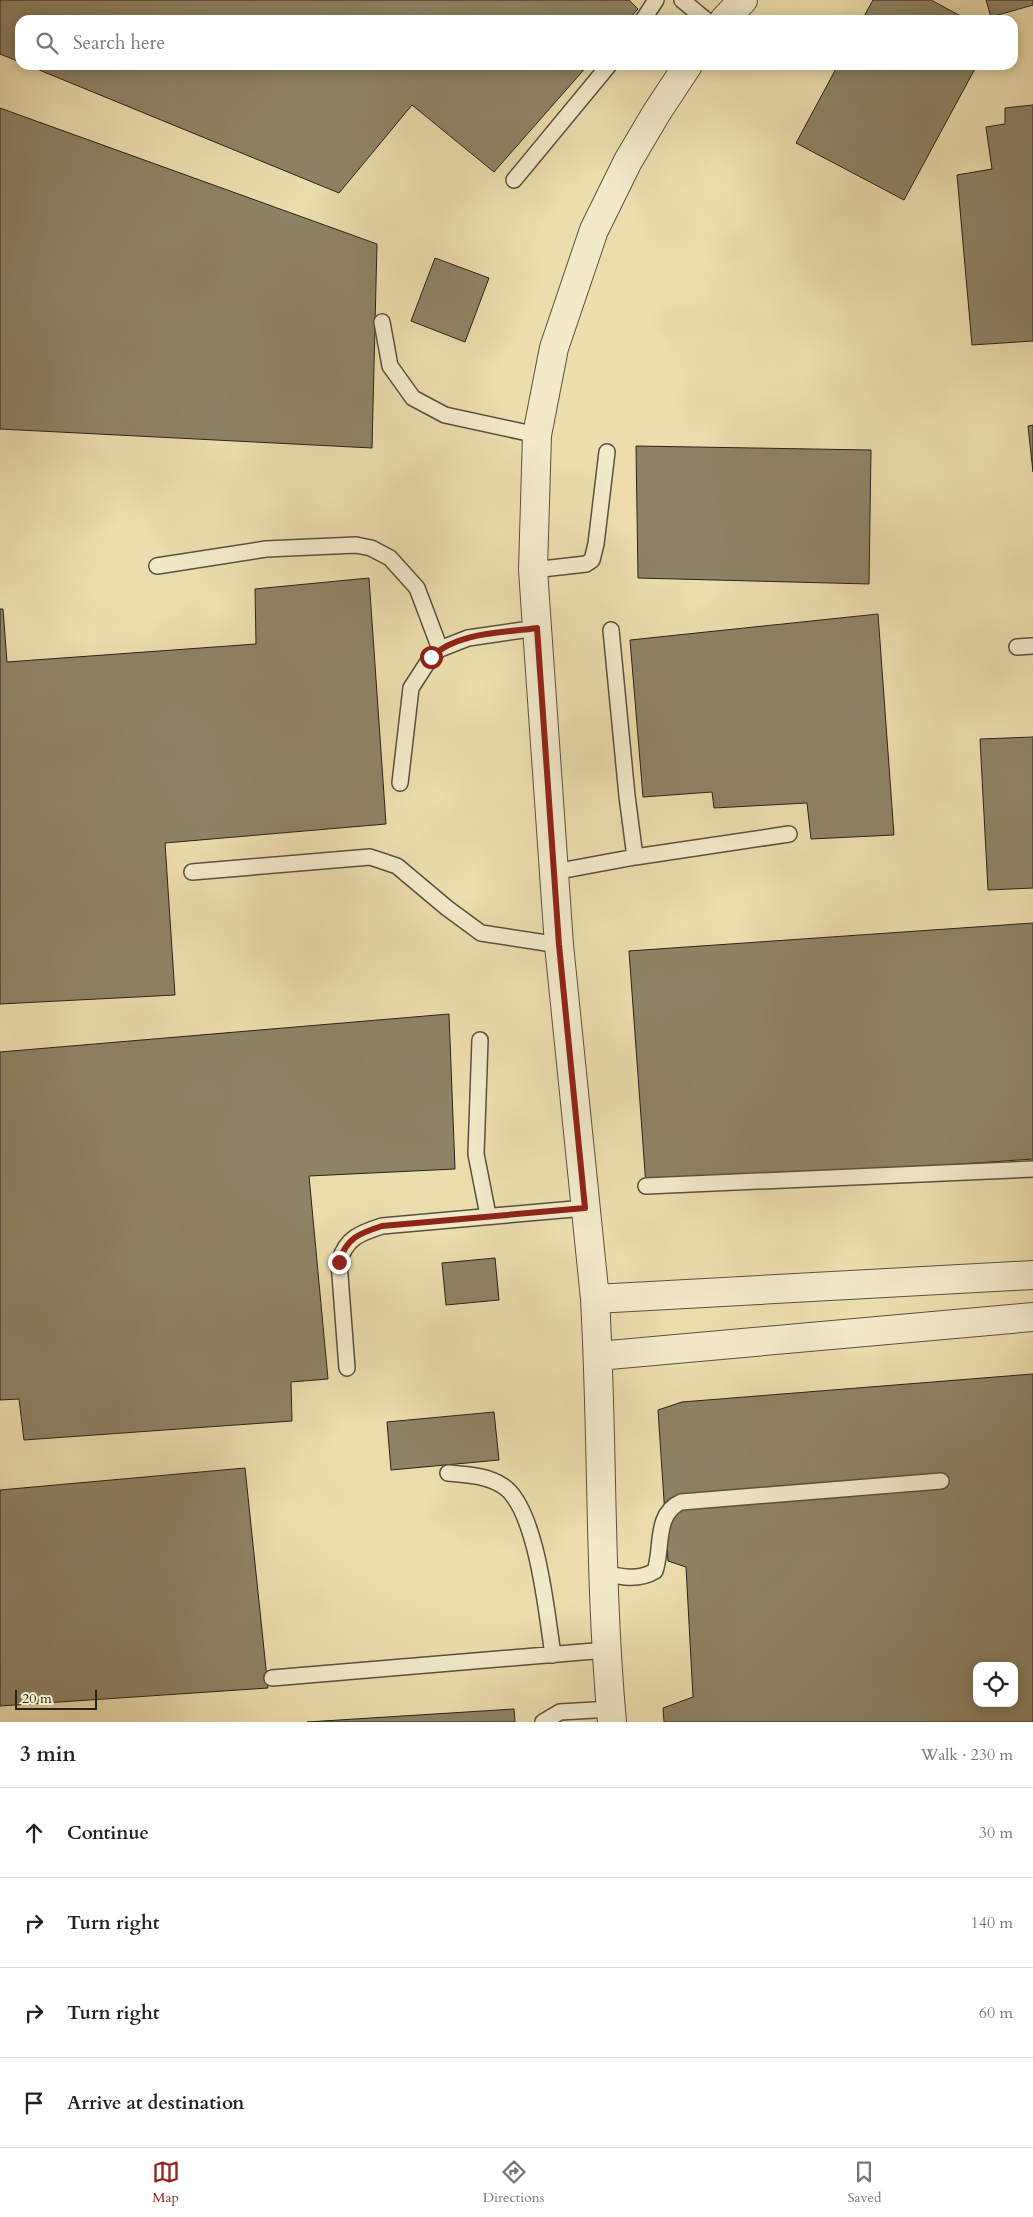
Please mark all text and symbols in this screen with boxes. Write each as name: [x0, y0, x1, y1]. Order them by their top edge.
search box: [15, 15, 1018, 70]
icon: search: [33, 29, 61, 57]
text: Search here: [73, 30, 165, 56]
route start: [420, 646, 443, 669]
route end: [328, 1251, 351, 1274]
map controls: [973, 1662, 1018, 1707]
button: locate: [973, 1662, 1018, 1707]
scale bar: [15, 1687, 98, 1710]
text: 20 m: [22, 1689, 52, 1708]
text: 3 min: [20, 1740, 76, 1769]
text: Walk · 230 m: [921, 1744, 1013, 1766]
icon: ahead: [20, 1819, 48, 1847]
text: Continue: [67, 1820, 149, 1846]
text: 30 m: [979, 1822, 1013, 1844]
icon: right: [20, 1909, 48, 1937]
text: Turn right: [67, 1910, 159, 1936]
text: 140 m: [971, 1912, 1013, 1934]
icon: right: [20, 1999, 48, 2027]
text: Turn right: [67, 2000, 159, 2026]
text: 60 m: [979, 2002, 1013, 2024]
icon: arrive: [20, 2089, 48, 2117]
text: Arrive at destination: [67, 2090, 244, 2116]
tab: Map: [152, 2158, 180, 2207]
tab: Directions: [483, 2158, 544, 2207]
tab: Saved: [847, 2158, 881, 2207]

